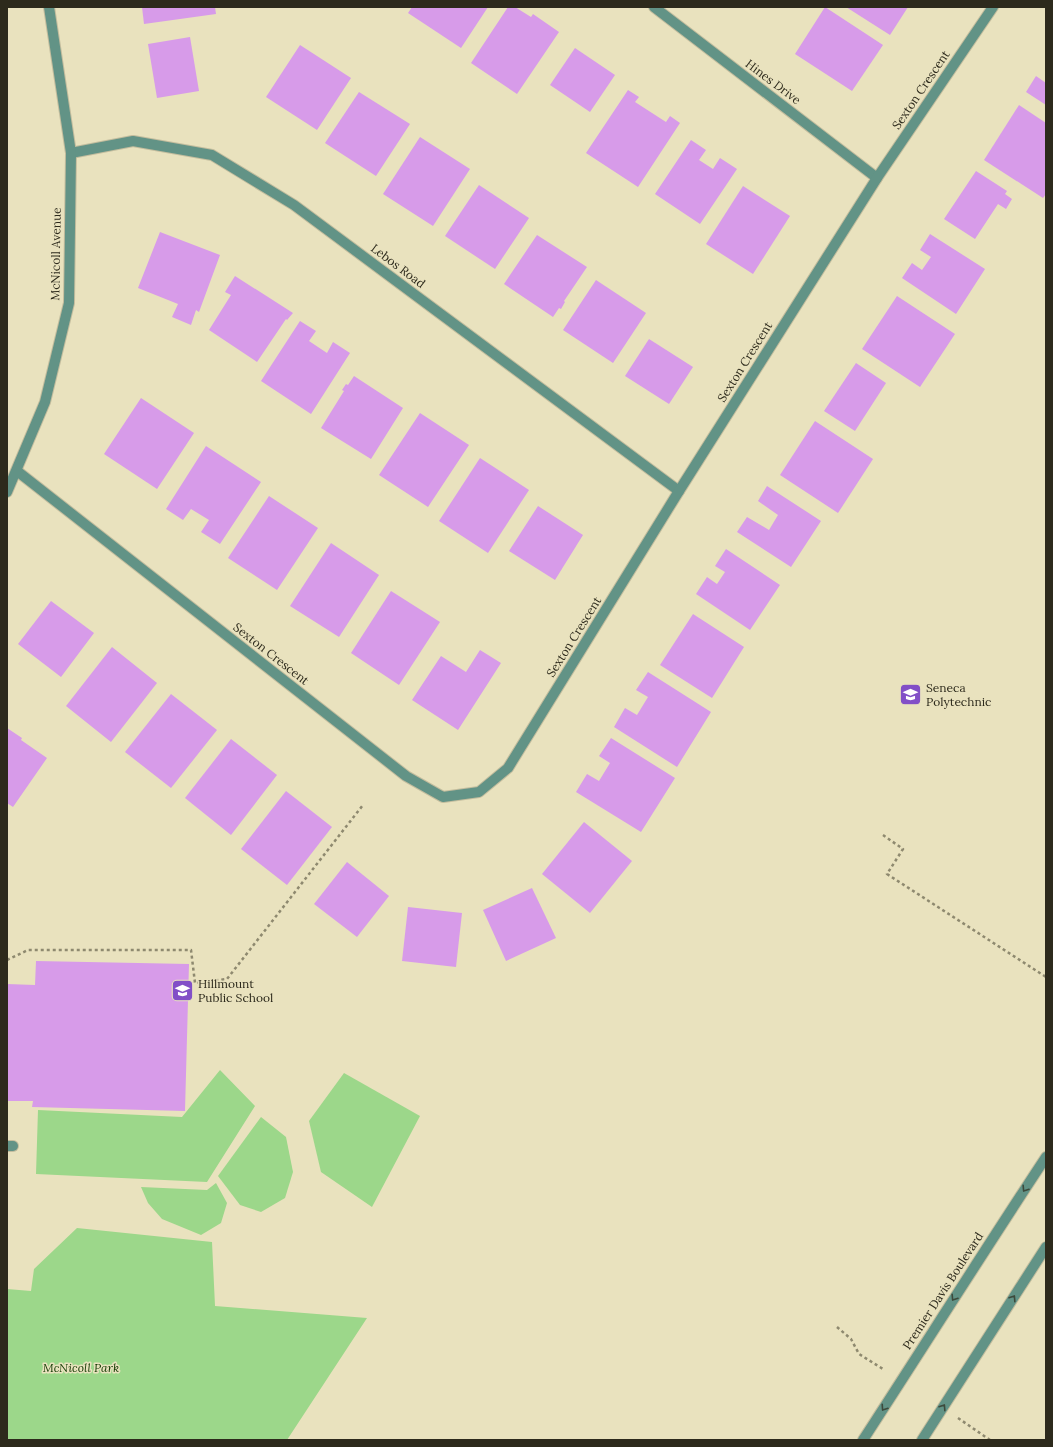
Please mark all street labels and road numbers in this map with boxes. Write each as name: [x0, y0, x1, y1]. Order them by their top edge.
street label: Sexton Crescent: [889, 47, 953, 132]
street label: Hines Drive: [743, 56, 804, 107]
street label: McNicoll Avenue: [47, 207, 64, 301]
street label: Lebos Road: [368, 240, 428, 291]
street label: Sexton Crescent: [714, 318, 775, 405]
street label: Sexton Crescent: [543, 593, 604, 680]
street label: Sexton Crescent: [230, 619, 312, 688]
street label: Premier Davis Boulevard: [899, 1229, 986, 1352]

